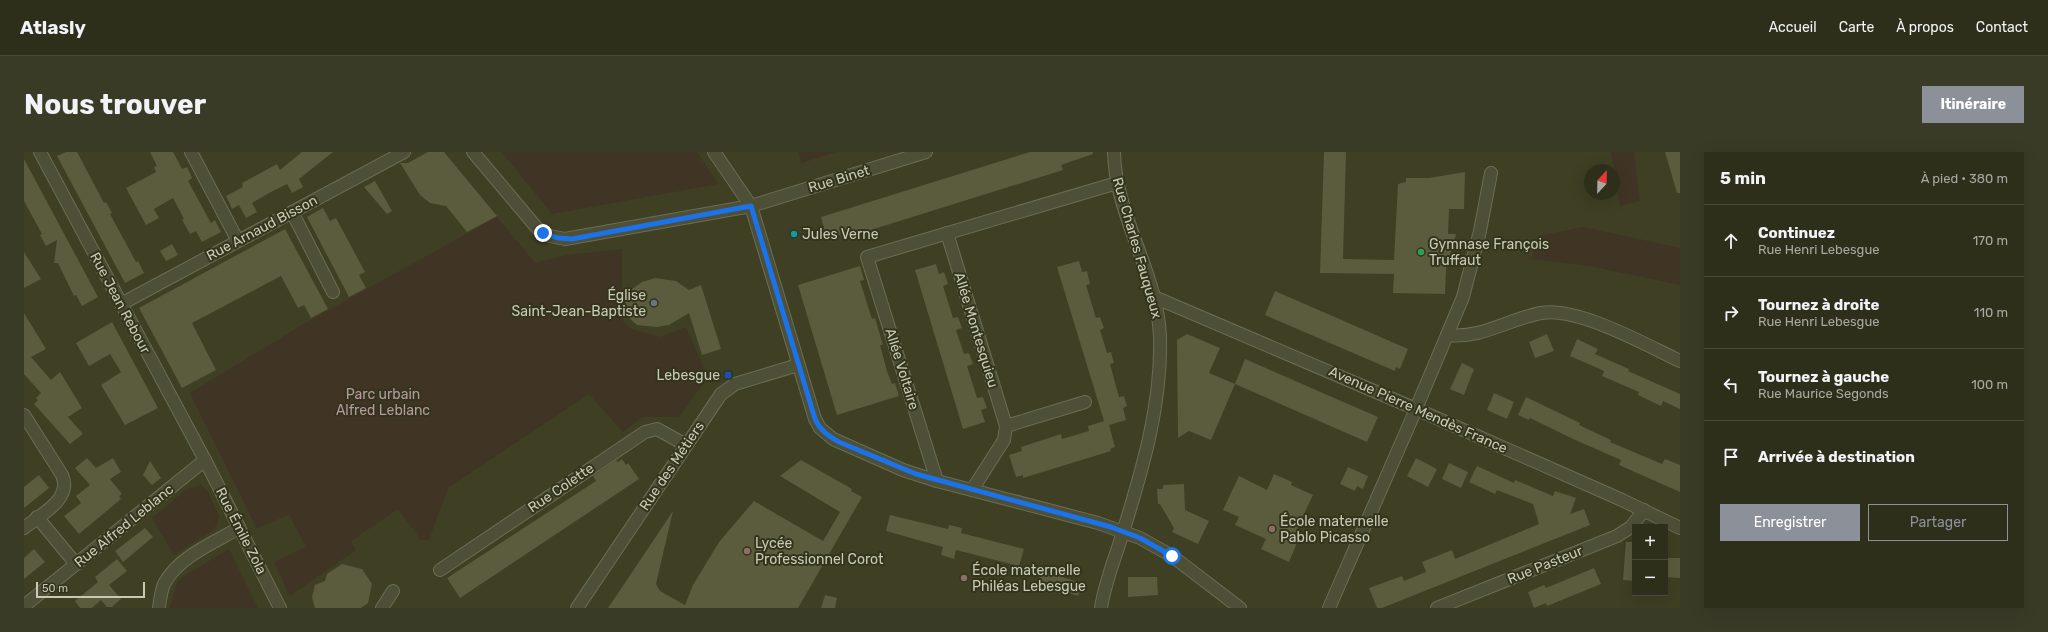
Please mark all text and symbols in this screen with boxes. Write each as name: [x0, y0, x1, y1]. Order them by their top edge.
text: Atlasly: [20, 16, 86, 39]
text: Accueil: [1769, 19, 1817, 36]
text: Carte: [1839, 19, 1874, 36]
text: À propos: [1896, 19, 1954, 36]
text: Contact: [1976, 19, 2028, 36]
button: Itinéraire: [1922, 86, 2024, 123]
text: Nous trouver: [24, 88, 206, 121]
street label: Rue Binet: [806, 161, 872, 196]
north arrow: [1584, 164, 1620, 200]
text: 5 min: [1720, 168, 1766, 188]
text: À pied · 380 m: [1921, 171, 2008, 186]
street label: Rue Charles Fauqueux: [1109, 175, 1165, 321]
street label: Rue Arnaud Bisson: [204, 192, 320, 264]
route end: [534, 224, 552, 242]
text: Continuez: [1758, 224, 1835, 242]
place label: Jules Verne: [802, 226, 879, 243]
marker: Jules Verne: [789, 229, 799, 239]
icon: ahead: [1720, 230, 1742, 252]
text: 170 m: [1973, 233, 2008, 248]
place label: Gymnase François Truffaut: [1429, 236, 1549, 269]
text: Rue Henri Lebesgue: [1758, 242, 1880, 257]
marker: Gymnase François Truffaut: [1416, 247, 1426, 257]
street label: Rue Jean Rebour: [86, 249, 154, 357]
street label: Allée Montesquieu: [950, 270, 1002, 390]
place label: Église Saint-Jean-Baptiste: [512, 286, 646, 320]
text: Tournez à droite: [1758, 296, 1879, 314]
marker: Église Saint-Jean-Baptiste: [649, 298, 659, 308]
icon: right: [1720, 302, 1742, 324]
text: 110 m: [1974, 305, 2008, 320]
text: Rue Henri Lebesgue: [1758, 314, 1880, 329]
street label: Allée Voltaire: [882, 326, 923, 412]
street label: Avenue Pierre Mendès France: [1326, 363, 1510, 457]
place label: Lebesgue: [656, 367, 720, 384]
text: Tournez à gauche: [1758, 368, 1889, 386]
marker: Lebesgue: [723, 370, 733, 380]
icon: left: [1720, 374, 1742, 396]
text: 100 m: [1971, 377, 2008, 392]
park label: Parc urbain Alfred Leblanc: [336, 386, 430, 419]
text: Rue Maurice Segonds: [1758, 386, 1889, 401]
street label: Rue des Métiers: [636, 418, 708, 514]
icon: arrive: [1720, 446, 1742, 468]
text: Arrivée à destination: [1758, 448, 1915, 466]
street label: Rue Colette: [525, 460, 597, 516]
street label: Rue Alfred Leblanc: [71, 481, 177, 571]
street label: Rue Émile Zola: [212, 484, 271, 577]
button: Enregistrer: [1720, 504, 1860, 541]
button: Partager: [1868, 504, 2008, 541]
place label: École maternelle Pablo Picasso: [1280, 512, 1389, 546]
marker: École maternelle Pablo Picasso: [1267, 524, 1277, 534]
map controls: [1632, 524, 1668, 596]
button: +: [1632, 524, 1668, 560]
place label: Lycée Professionnel Corot: [755, 535, 884, 568]
street label: Rue Pasteur: [1505, 542, 1586, 588]
marker: Lycée Professionnel Corot: [742, 546, 752, 556]
route start: [1163, 547, 1181, 565]
button: −: [1632, 560, 1668, 596]
place label: École maternelle Philéas Lebesgue: [972, 561, 1086, 595]
marker: École maternelle Philéas Lebesgue: [959, 573, 969, 583]
scale bar: [36, 580, 145, 599]
text: 50 m: [42, 582, 68, 595]

